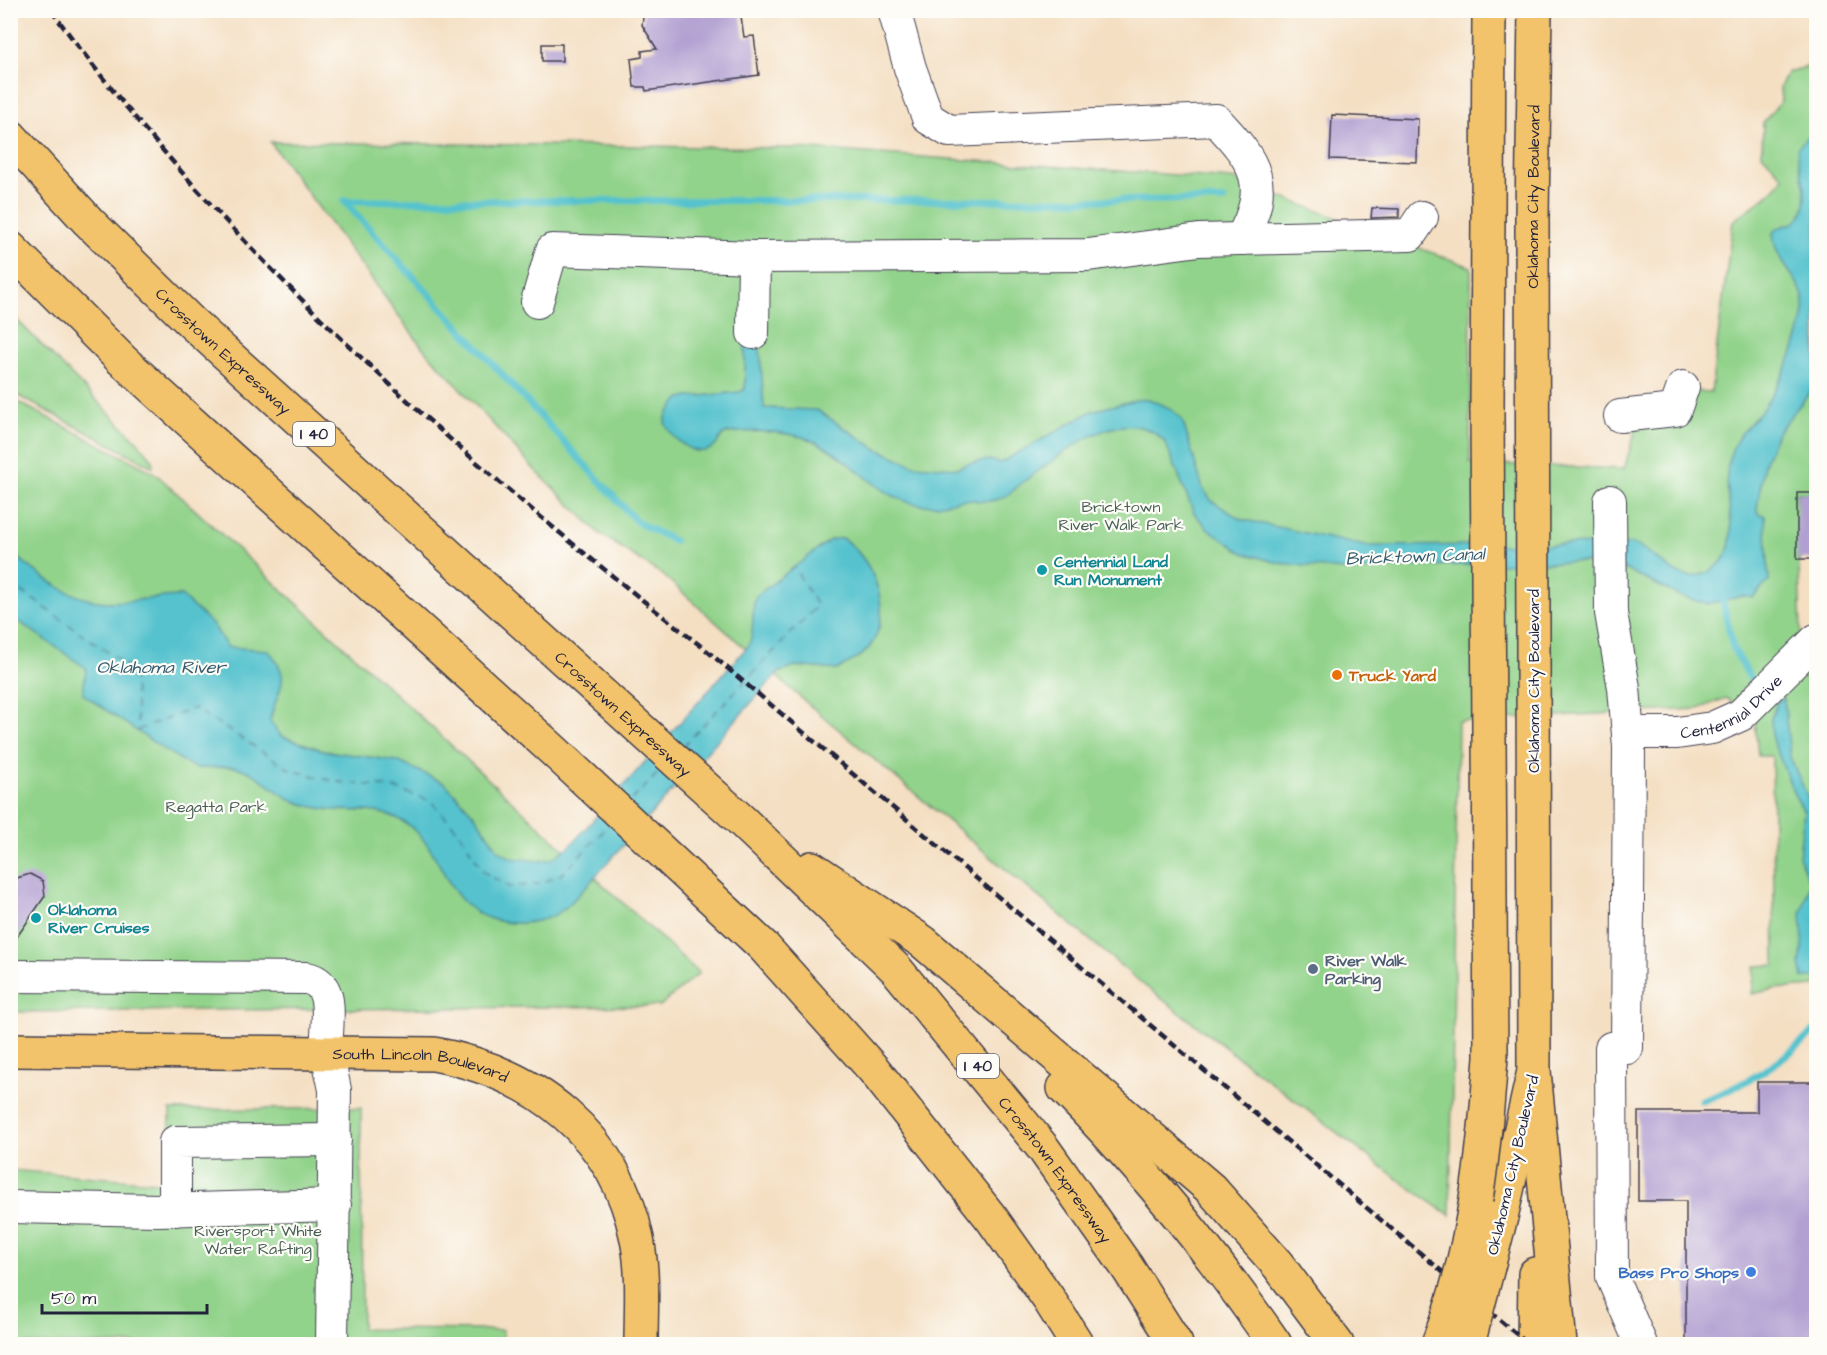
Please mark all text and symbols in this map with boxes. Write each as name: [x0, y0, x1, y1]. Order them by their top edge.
street label: Oklahoma City Boulevard: [1522, 105, 1546, 289]
street label: Crosstown Expressway: [150, 283, 296, 420]
road number: I 40: [293, 422, 335, 446]
park label: Bricktown River Walk Park: [1059, 496, 1184, 536]
water label: Bricktown Canal: [1345, 542, 1487, 571]
place label: Centennial Land Run Monument: [1054, 551, 1169, 591]
marker: Centennial Land Run Monument: [1035, 563, 1049, 577]
street label: Oklahoma City Boulevard: [1523, 589, 1546, 773]
street label: Crosstown Expressway: [550, 647, 696, 783]
water label: Oklahoma River: [96, 655, 228, 680]
place label: Truck Yard: [1348, 665, 1437, 687]
marker: Truck Yard: [1330, 668, 1344, 682]
street label: Centennial Drive: [1679, 670, 1788, 744]
park label: Regatta Park: [166, 796, 267, 819]
place label: Oklahoma River Cruises: [48, 899, 149, 939]
marker: Oklahoma River Cruises: [29, 911, 43, 925]
place label: River Walk Parking: [1325, 950, 1407, 992]
marker: River Walk Parking: [1306, 962, 1320, 976]
street label: South Lincoln Boulevard: [332, 1043, 512, 1088]
road number: I 40: [957, 1054, 999, 1078]
street label: Oklahoma City Boulevard: [1482, 1073, 1545, 1257]
street label: Crosstown Expressway: [993, 1092, 1117, 1248]
park label: Riversport White Water Rafting: [194, 1220, 322, 1261]
place label: Bass Pro Shops: [1618, 1262, 1739, 1284]
marker: Bass Pro Shops: [1744, 1265, 1758, 1279]
scale bar: [42, 1277, 207, 1315]
text: 50 m: [51, 1286, 96, 1311]

